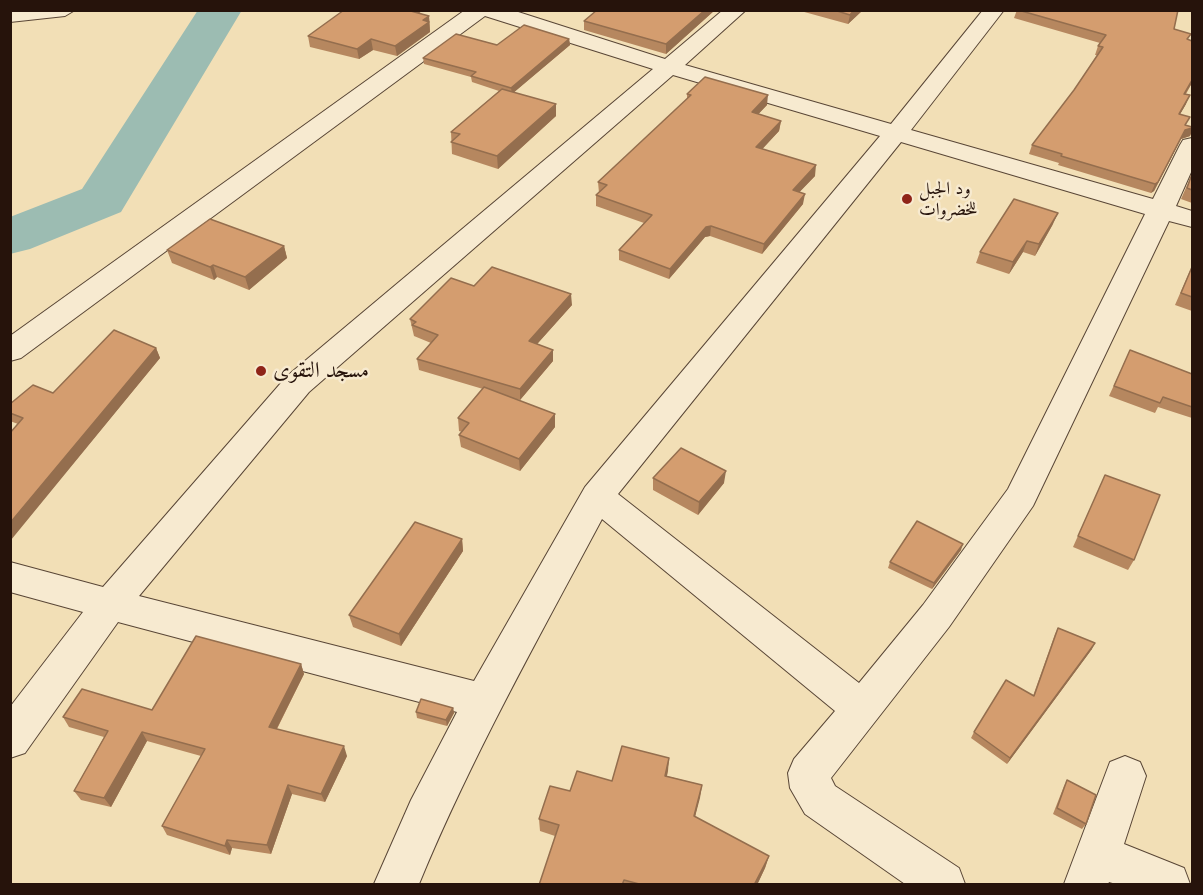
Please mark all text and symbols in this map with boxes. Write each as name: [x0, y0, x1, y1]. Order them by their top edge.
place label: ود الجبل للخضروات: [919, 178, 977, 220]
marker: ود الجبل للخضروات: [900, 192, 914, 206]
place label: مسجد التقوى: [273, 358, 369, 384]
marker: مسجد التقوى: [254, 364, 268, 378]

